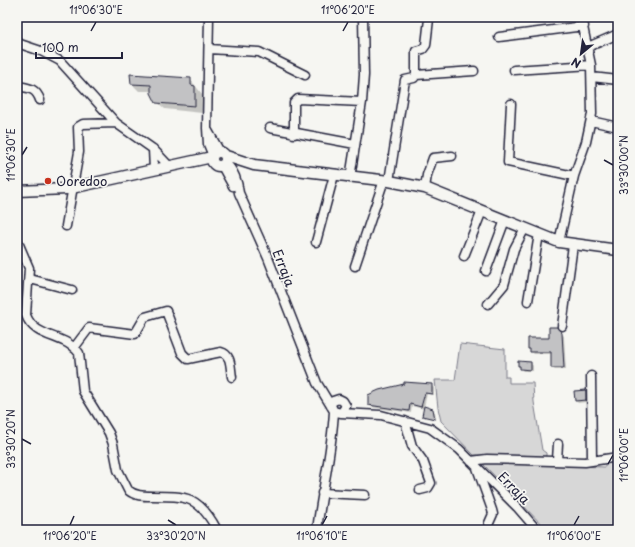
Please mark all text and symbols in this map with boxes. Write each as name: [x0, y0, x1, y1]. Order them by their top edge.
text: 11°06'30"E: [69, 2, 123, 17]
text: 11°06'20"E: [321, 2, 375, 17]
scale bar: [36, 34, 122, 60]
north arrow: [561, 34, 601, 74]
text: 100 m: [42, 38, 79, 56]
text: N: [568, 53, 584, 73]
text: 11°06'30"E: [3, 128, 18, 182]
text: 33°30'00"N: [616, 135, 631, 195]
place label: Ooredoo: [56, 171, 107, 190]
marker: Ooredoo: [43, 176, 53, 186]
street label: Erraja: [269, 246, 301, 290]
text: 33°30'20"N: [3, 409, 18, 469]
text: 11°06'00"E: [616, 428, 631, 482]
street label: Erraja: [494, 467, 535, 509]
text: 11°06'20"E: [43, 528, 97, 543]
text: 33°30'20"N: [146, 528, 206, 543]
text: 11°06'10"E: [296, 528, 348, 543]
text: 11°06'00"E: [547, 528, 601, 543]

